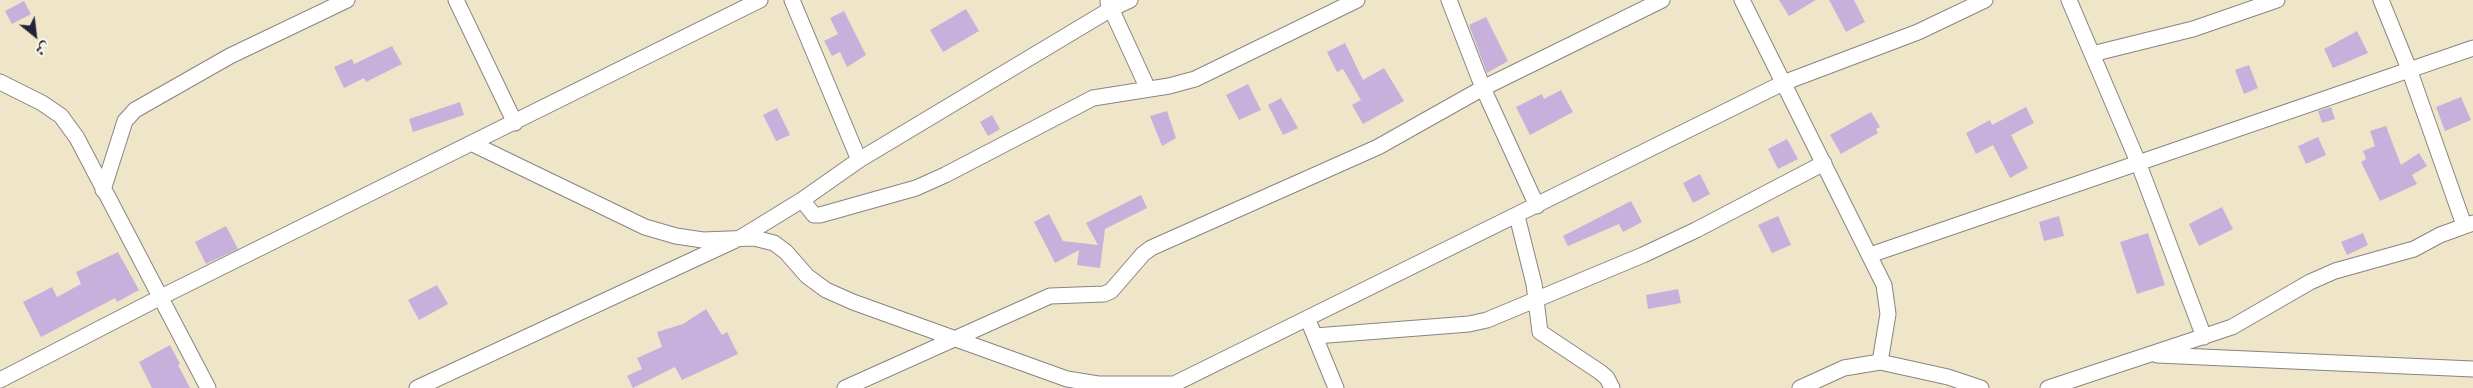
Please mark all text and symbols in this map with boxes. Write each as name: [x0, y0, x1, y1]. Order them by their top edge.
north arrow: [10, 10, 60, 60]
text: ش: [32, 37, 53, 60]

